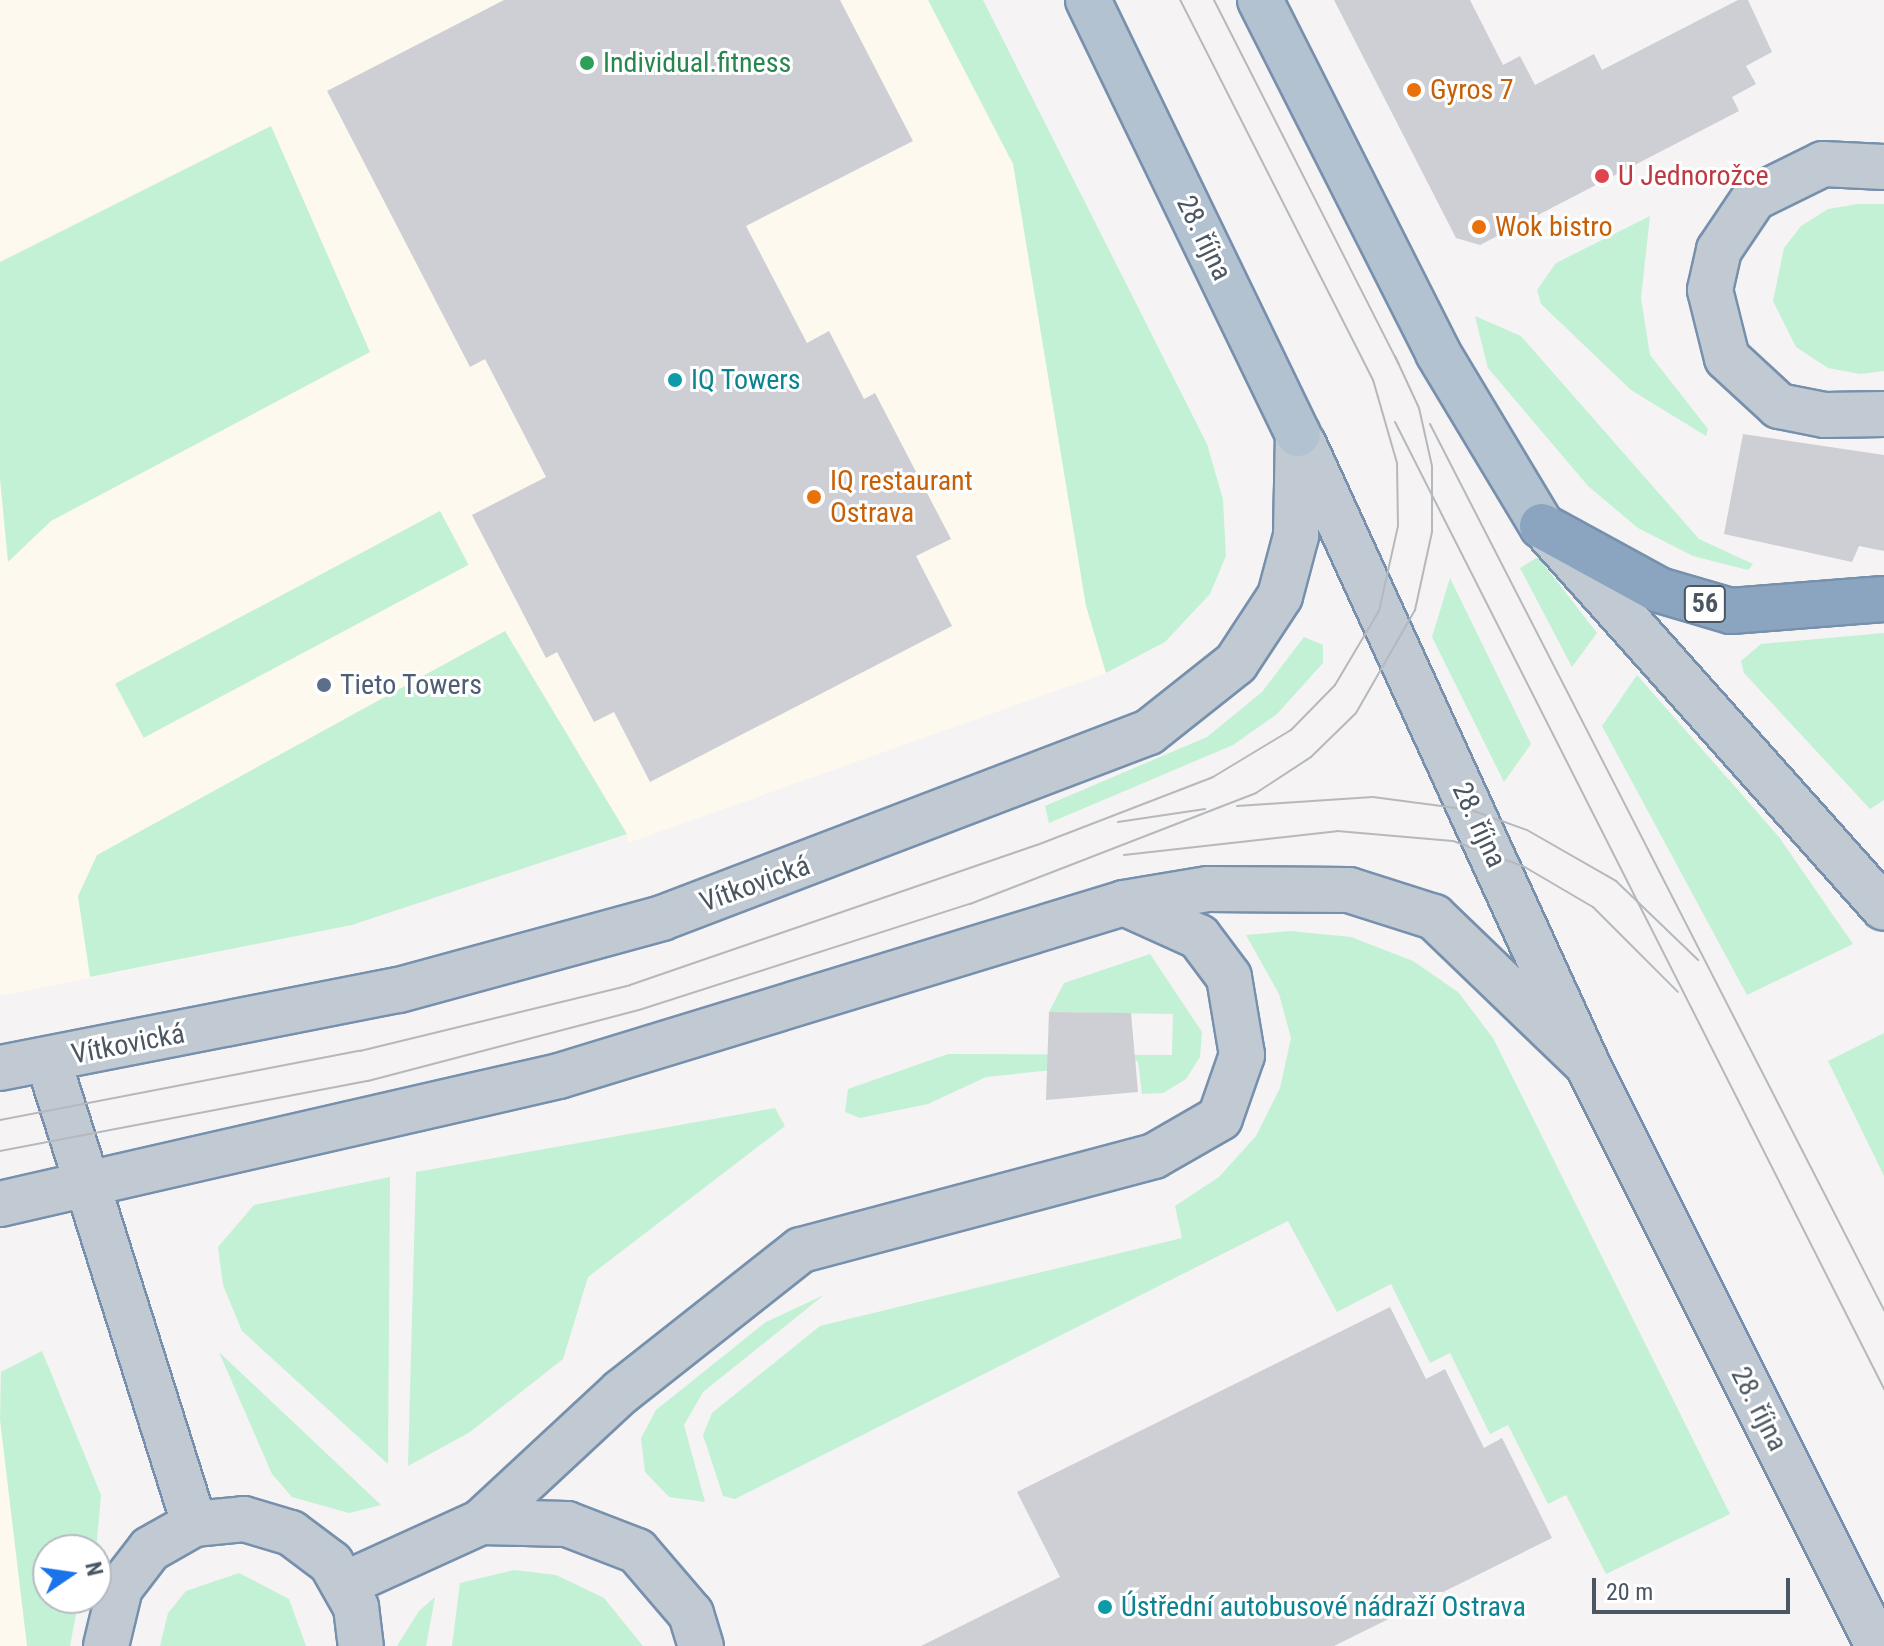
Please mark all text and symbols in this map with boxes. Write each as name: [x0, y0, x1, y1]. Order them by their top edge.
place label: Individual.fitness: [603, 46, 791, 80]
marker: Individual.fitness: [578, 54, 596, 72]
place label: Gyros 7: [1430, 73, 1514, 107]
marker: Gyros 7: [1405, 81, 1423, 99]
place label: U Jednorožce: [1618, 159, 1769, 193]
marker: U Jednorožce: [1593, 167, 1611, 185]
street label: 28. října: [1169, 190, 1239, 286]
place label: Wok bistro: [1495, 210, 1613, 244]
marker: Wok bistro: [1470, 218, 1488, 236]
place label: IQ Towers: [691, 363, 801, 397]
marker: IQ Towers: [666, 371, 684, 389]
place label: IQ restaurant Ostrava: [830, 464, 973, 530]
marker: IQ restaurant Ostrava: [805, 488, 823, 506]
road number: 56: [1683, 582, 1727, 626]
place label: Tieto Towers: [340, 668, 483, 702]
marker: Tieto Towers: [315, 676, 333, 694]
street label: 28. října: [1445, 777, 1513, 873]
street label: Vítkovická: [696, 849, 814, 919]
street label: Vítkovická: [69, 1017, 187, 1071]
street label: 28. října: [1724, 1361, 1794, 1457]
north arrow: [32, 1534, 112, 1614]
text: N: [80, 1560, 108, 1578]
scale bar: [1596, 1562, 1794, 1612]
text: 20 m: [1606, 1578, 1653, 1606]
place label: Ústřední autobusové nádraží Ostrava: [1121, 1590, 1526, 1624]
marker: Ústřední autobusové nádraží Ostrava: [1096, 1598, 1114, 1616]

